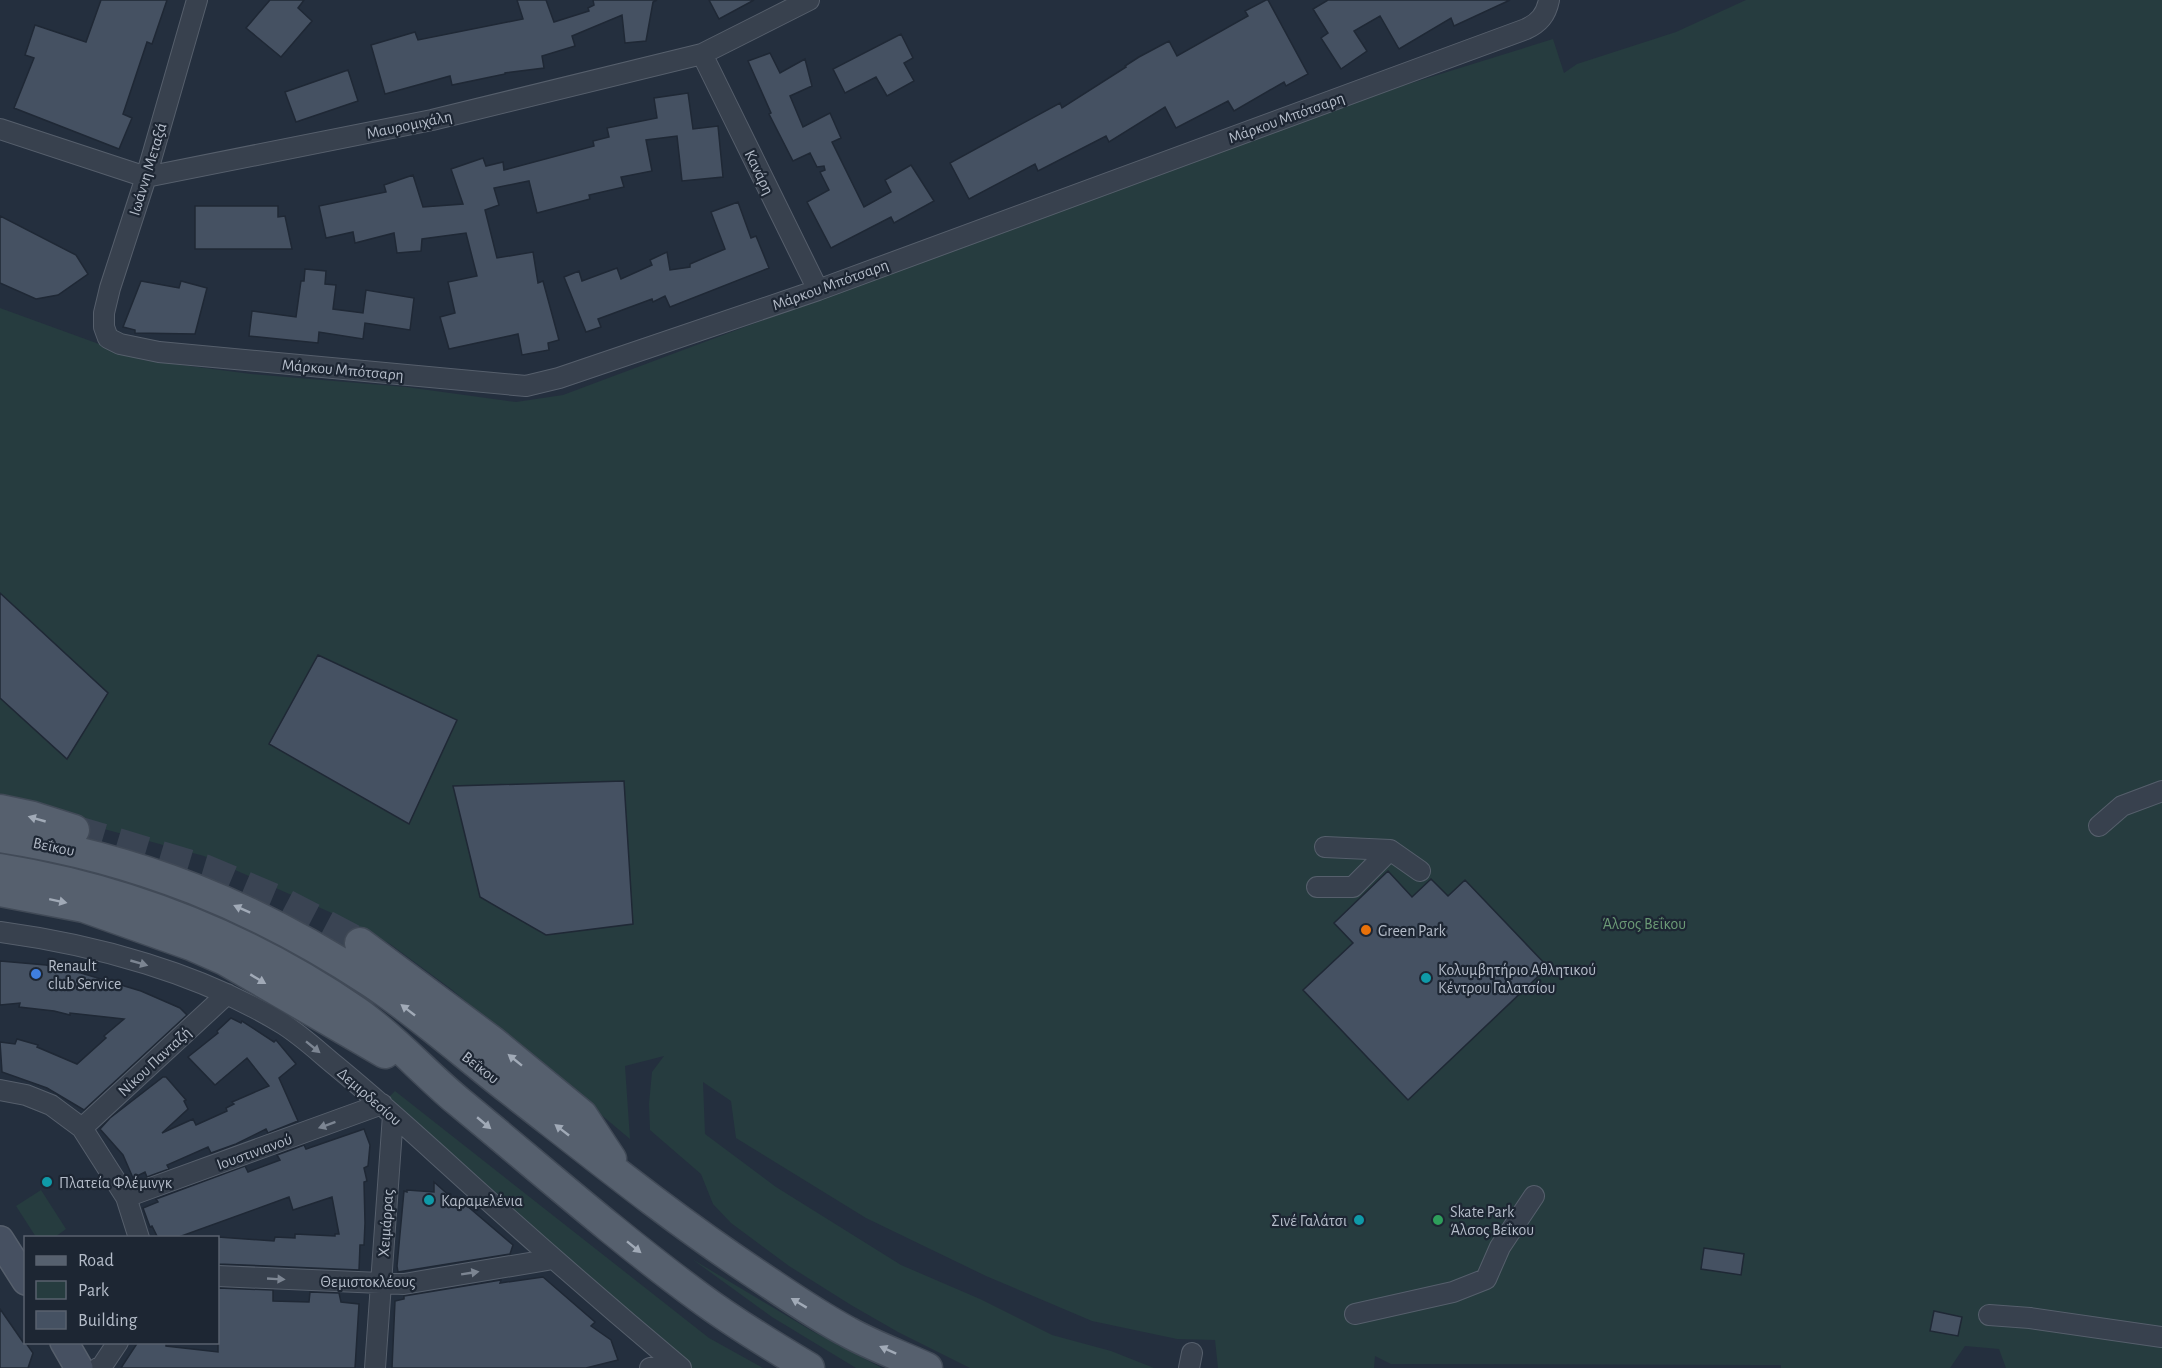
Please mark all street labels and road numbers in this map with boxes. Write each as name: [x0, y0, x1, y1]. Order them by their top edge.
street label: Μάρκου Μπότσαρη: [1226, 90, 1347, 146]
street label: Μαυρομιχάλη: [365, 108, 453, 142]
street label: Ιωάννη Μεταξά: [126, 121, 170, 218]
street label: Κανάρη: [742, 148, 777, 197]
street label: Μάρκου Μπότσαρη: [770, 257, 891, 313]
street label: Μάρκου Μπότσαρη: [281, 357, 404, 383]
street label: Βεΐκου: [32, 835, 76, 859]
street label: Νίκου Πανταζή: [115, 1024, 194, 1099]
street label: Βεΐκου: [459, 1049, 502, 1087]
street label: Δεμιρδεσίου: [334, 1065, 404, 1129]
street label: Ιουστινιανού: [215, 1131, 294, 1173]
street label: Χειμάρρας: [376, 1189, 397, 1258]
street label: Θεμιστοκλέους: [321, 1274, 415, 1291]

